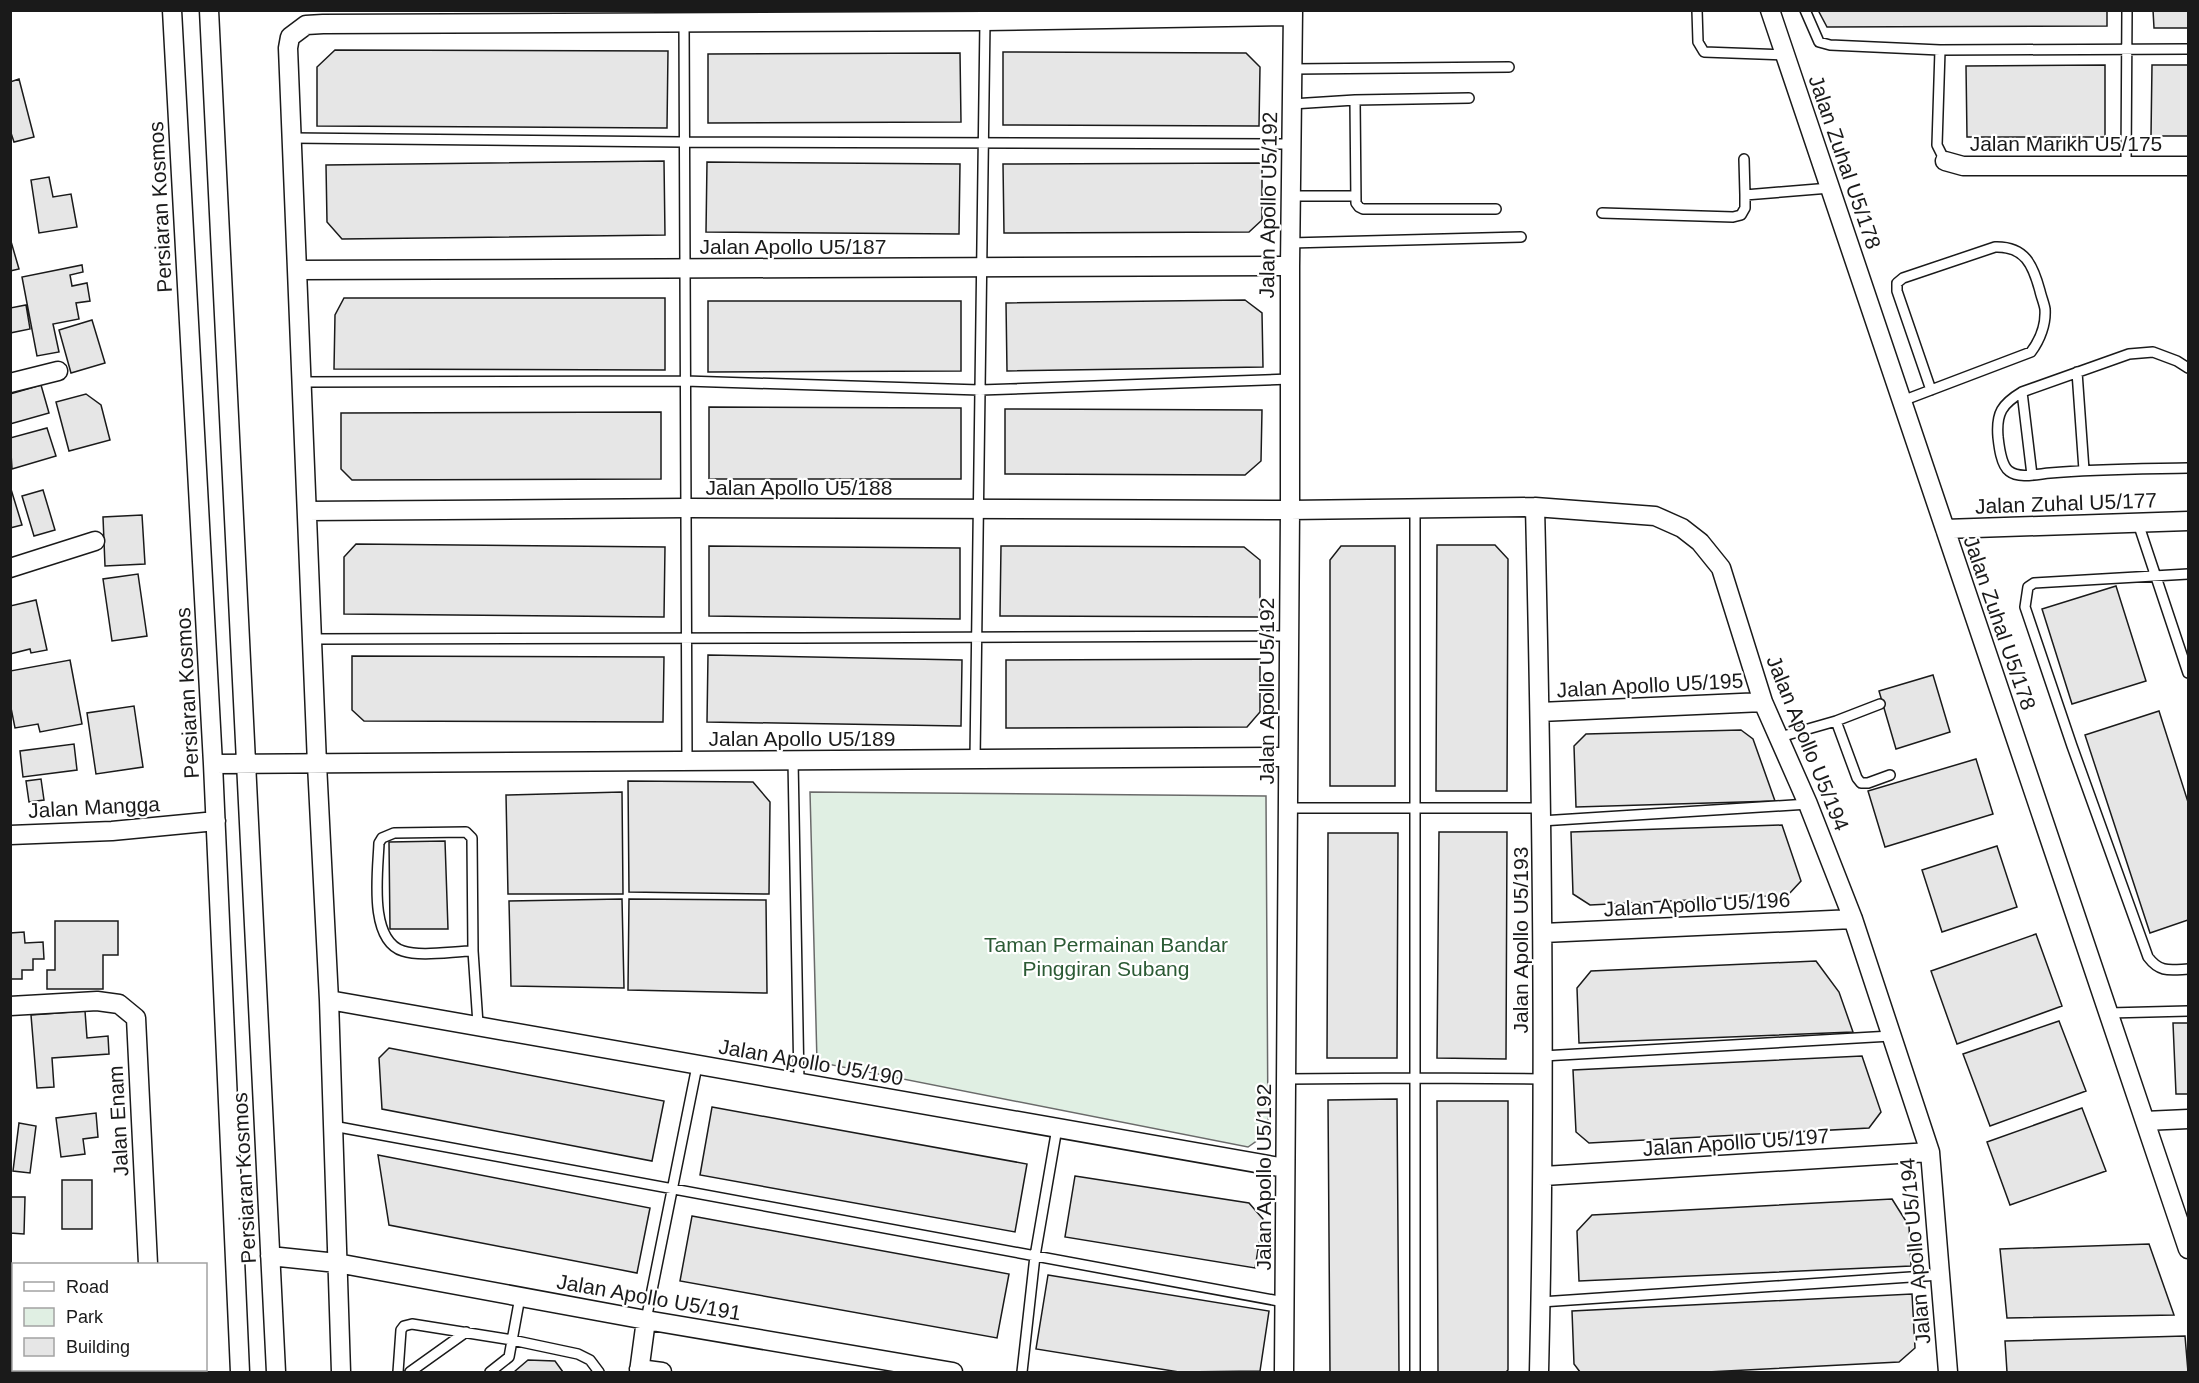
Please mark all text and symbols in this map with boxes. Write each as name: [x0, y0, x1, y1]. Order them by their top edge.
street label: Jalan Zuhal U5/178: [1804, 72, 1886, 252]
street label: Jalan Apollo U5/192: [1255, 111, 1281, 299]
street label: Persiaran Kosmos: [144, 121, 176, 293]
street label: Jalan Marikh U5/175: [1970, 132, 2162, 155]
street label: Jalan Apollo U5/187: [700, 235, 886, 258]
street label: Jalan Apollo U5/188: [706, 476, 892, 499]
street label: Jalan Zuhal U5/177: [1975, 488, 2157, 518]
street label: Jalan Zuhal U5/178: [1959, 533, 2041, 713]
street label: Jalan Apollo U5/192: [1255, 598, 1278, 784]
street label: Persiaran Kosmos: [171, 607, 203, 779]
street label: Jalan Apollo U5/194: [1762, 652, 1854, 834]
street label: Jalan Apollo U5/195: [1556, 669, 1744, 701]
street label: Jalan Apollo U5/189: [709, 727, 895, 750]
street label: Jalan Mangga: [28, 792, 161, 822]
street label: Jalan Apollo U5/193: [1509, 847, 1532, 1033]
street label: Jalan Apollo U5/196: [1603, 888, 1791, 920]
park label: Taman Permainan Bandar Pinggiran Subang: [984, 933, 1228, 980]
street label: Jalan Apollo U5/190: [717, 1034, 905, 1090]
street label: Jalan Enam: [104, 1065, 132, 1177]
street label: Jalan Apollo U5/192: [1252, 1084, 1275, 1270]
street label: Persiaran Kosmos: [228, 1092, 260, 1264]
street label: Jalan Apollo U5/197: [1642, 1124, 1830, 1160]
street label: Jalan Apollo U5/194: [1895, 1157, 1935, 1345]
legend: [12, 1263, 207, 1371]
street label: Jalan Apollo U5/191: [555, 1269, 743, 1325]
text: Road: [66, 1277, 109, 1297]
text: Park: [66, 1307, 104, 1327]
text: Building: [66, 1337, 130, 1357]

